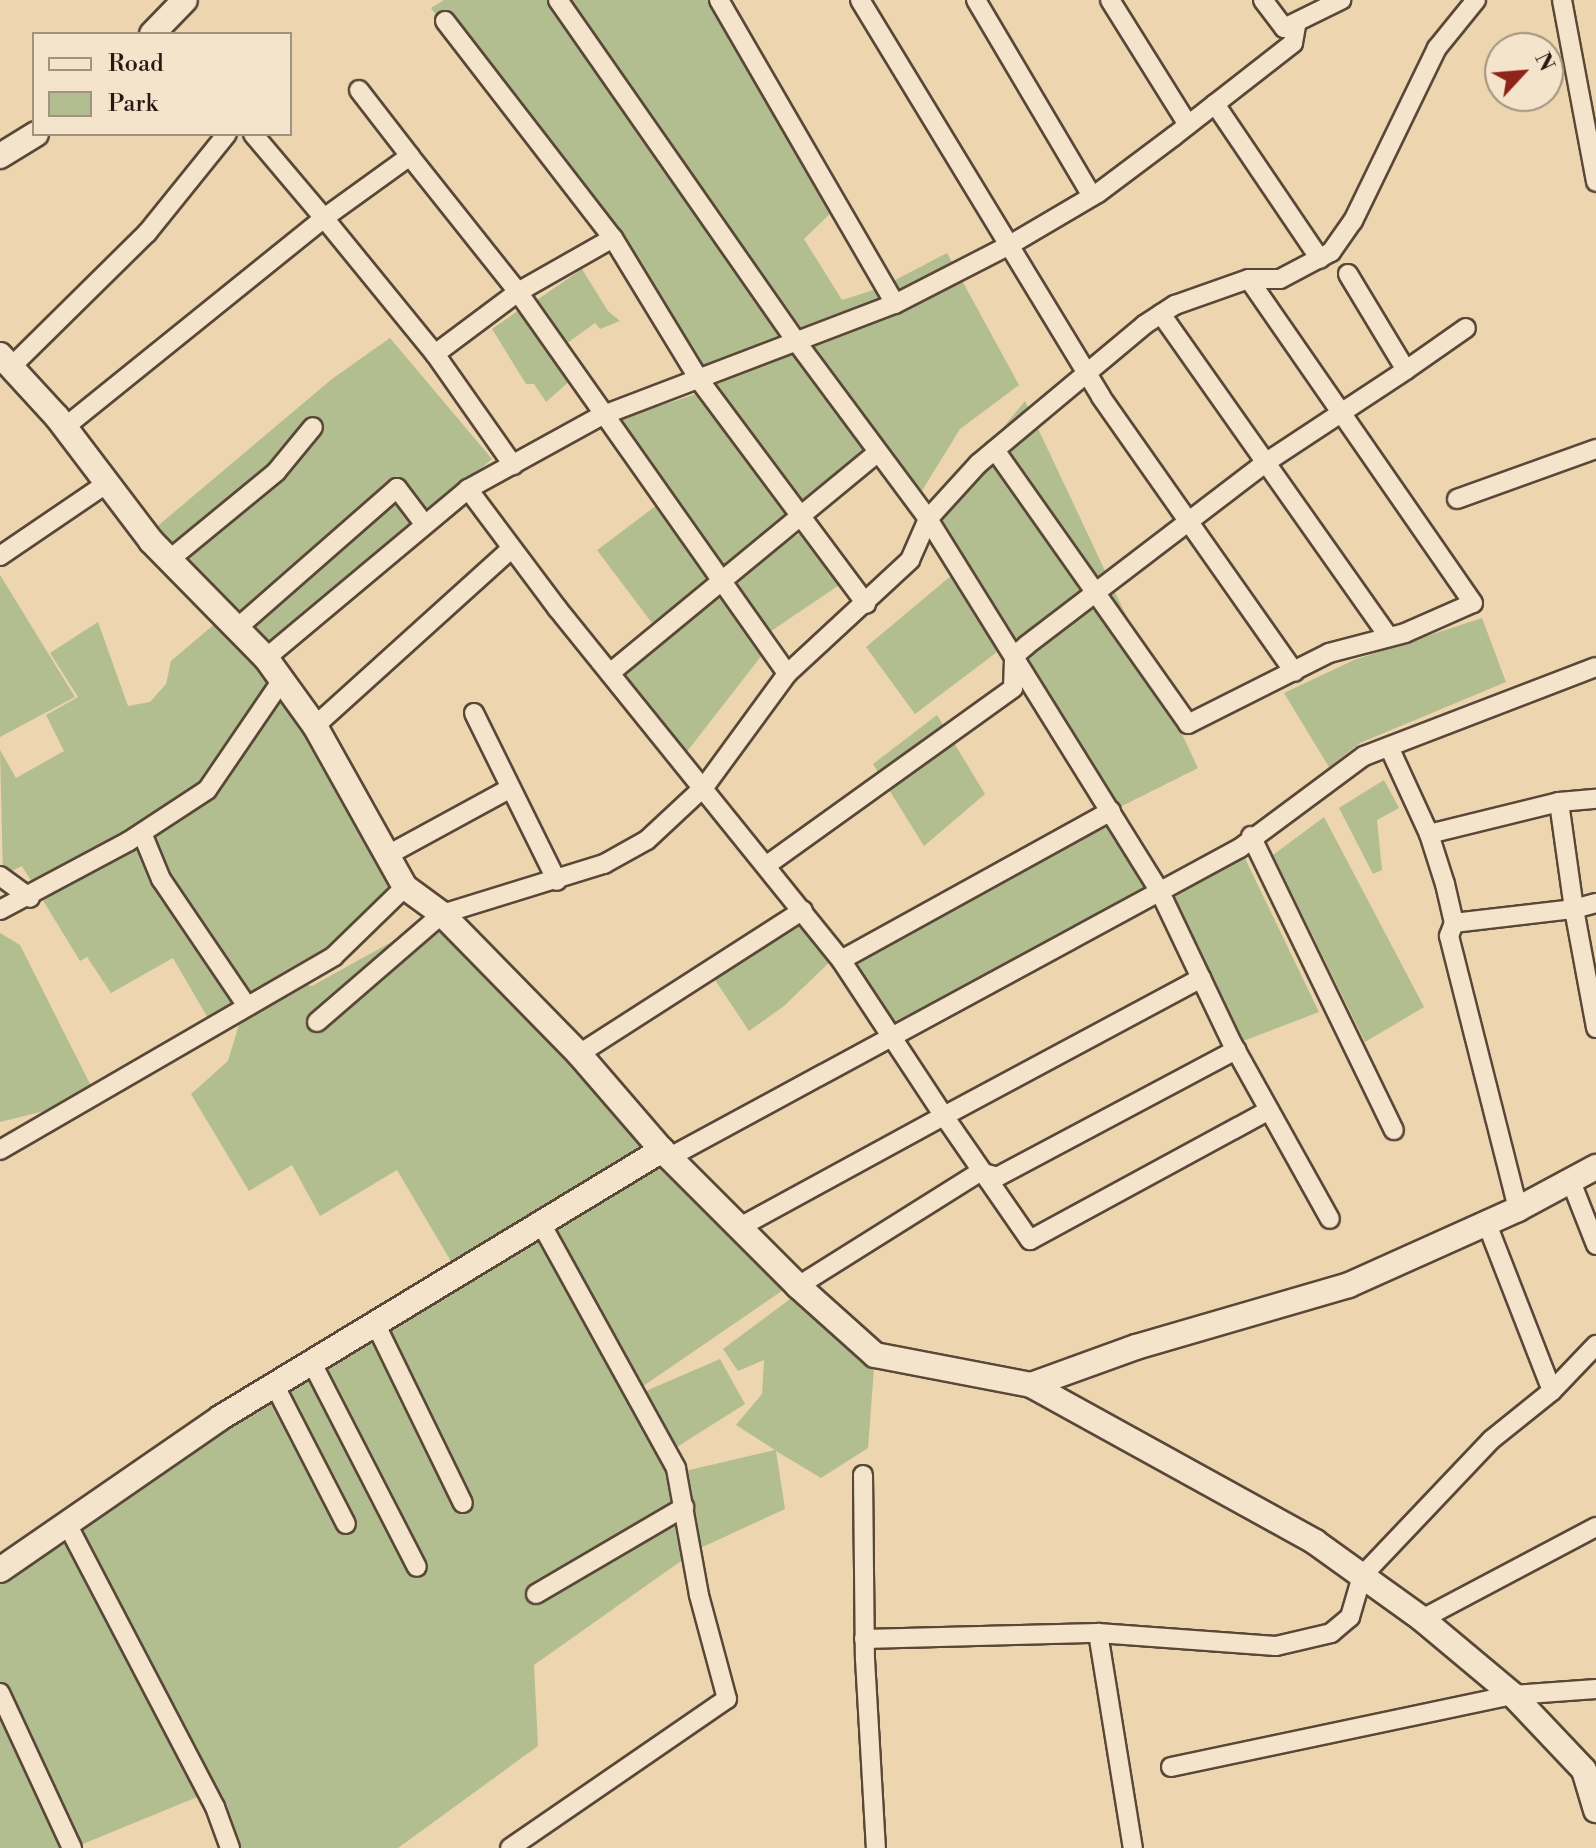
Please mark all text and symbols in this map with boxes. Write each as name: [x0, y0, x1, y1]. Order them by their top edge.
legend: [32, 32, 292, 136]
north arrow: [1484, 32, 1564, 112]
text: N: [1528, 48, 1560, 76]
text: Road: [108, 49, 164, 79]
text: Park: [108, 89, 158, 119]

